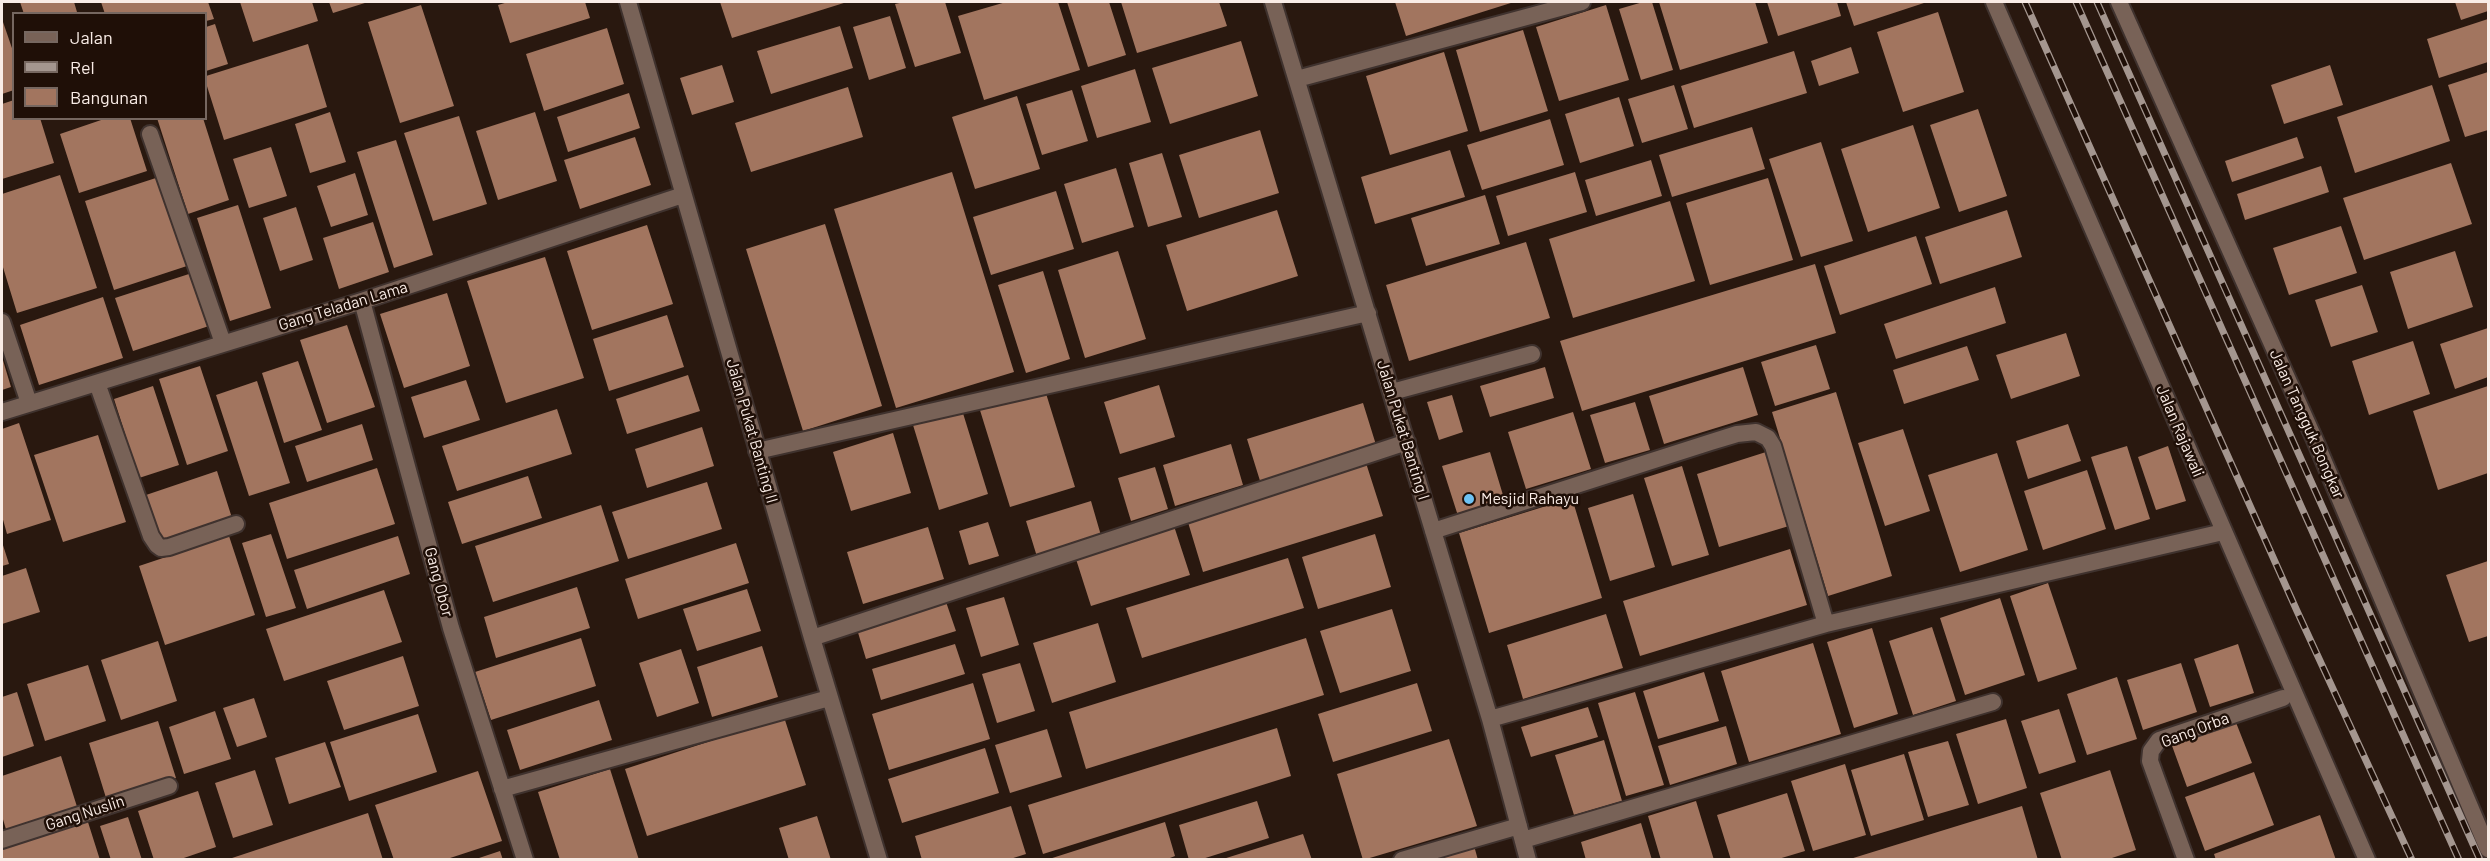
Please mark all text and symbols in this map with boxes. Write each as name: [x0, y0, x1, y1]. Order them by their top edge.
legend: [12, 12, 207, 120]
text: Jalan: [70, 26, 113, 48]
text: Rel: [70, 56, 95, 78]
text: Bangunan: [70, 86, 148, 108]
street label: Gang Teladan Lama: [276, 277, 410, 335]
street label: Jalan Tangguk Bongkar: [2265, 346, 2349, 502]
street label: Jalan Pukat Banting II: [722, 357, 782, 505]
street label: Jalan Pukat Banting I: [1373, 358, 1433, 502]
street label: Jalan Rajawali: [2152, 382, 2208, 480]
place label: Mesjid Rahayu: [1481, 489, 1579, 509]
marker: Mesjid Rahayu: [1462, 492, 1476, 506]
street label: Gang Obor: [420, 545, 458, 619]
street label: Gang Orba: [2158, 708, 2232, 752]
street label: Gang Nuslin: [43, 791, 127, 835]

